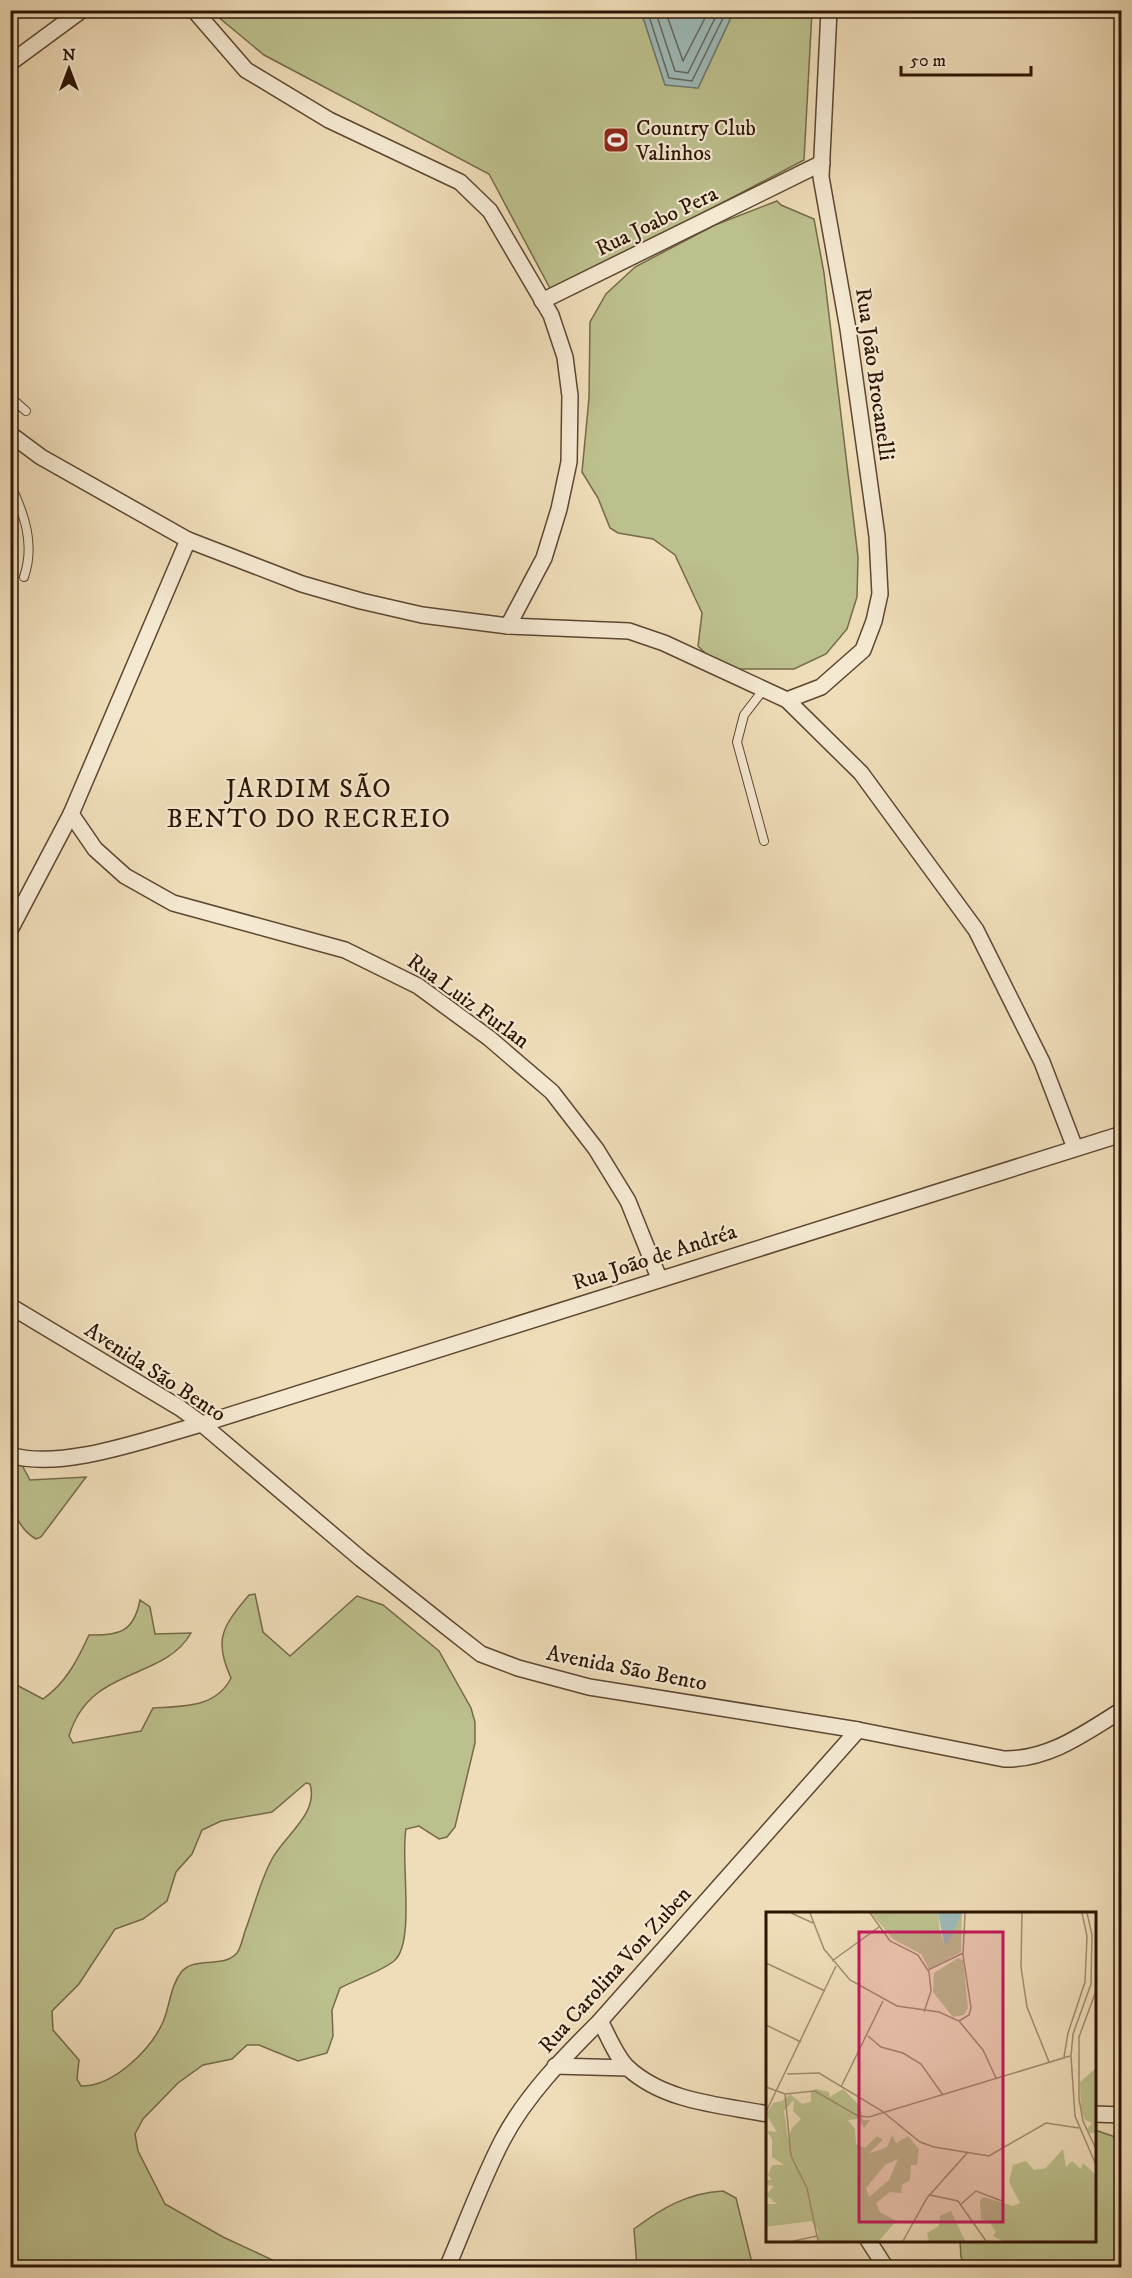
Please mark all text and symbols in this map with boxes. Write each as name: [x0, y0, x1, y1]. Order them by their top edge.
north arrow: [39, 39, 99, 99]
scale bar: [901, 39, 1032, 77]
text: N: [62, 45, 76, 65]
text: 50 m: [910, 50, 946, 72]
place label: Country Club Valinhos: [635, 115, 756, 167]
sports icon: Country Club Valinhos: [601, 125, 631, 155]
street label: Rua Joabo Pera: [591, 180, 723, 263]
street label: Rua João Brocanelli: [849, 286, 900, 462]
district label: JARDIM SÃO BENTO DO RECREIO: [167, 772, 451, 836]
street label: Rua Luiz Furlan: [402, 948, 535, 1055]
street label: Rua João de Andréa: [569, 1218, 741, 1297]
street label: Avenida São Bento: [79, 1317, 231, 1428]
street label: Avenida São Bento: [544, 1640, 709, 1697]
street label: Rua Carolina Von Zuben: [533, 1881, 697, 2059]
inset map: [766, 1912, 1096, 2242]

